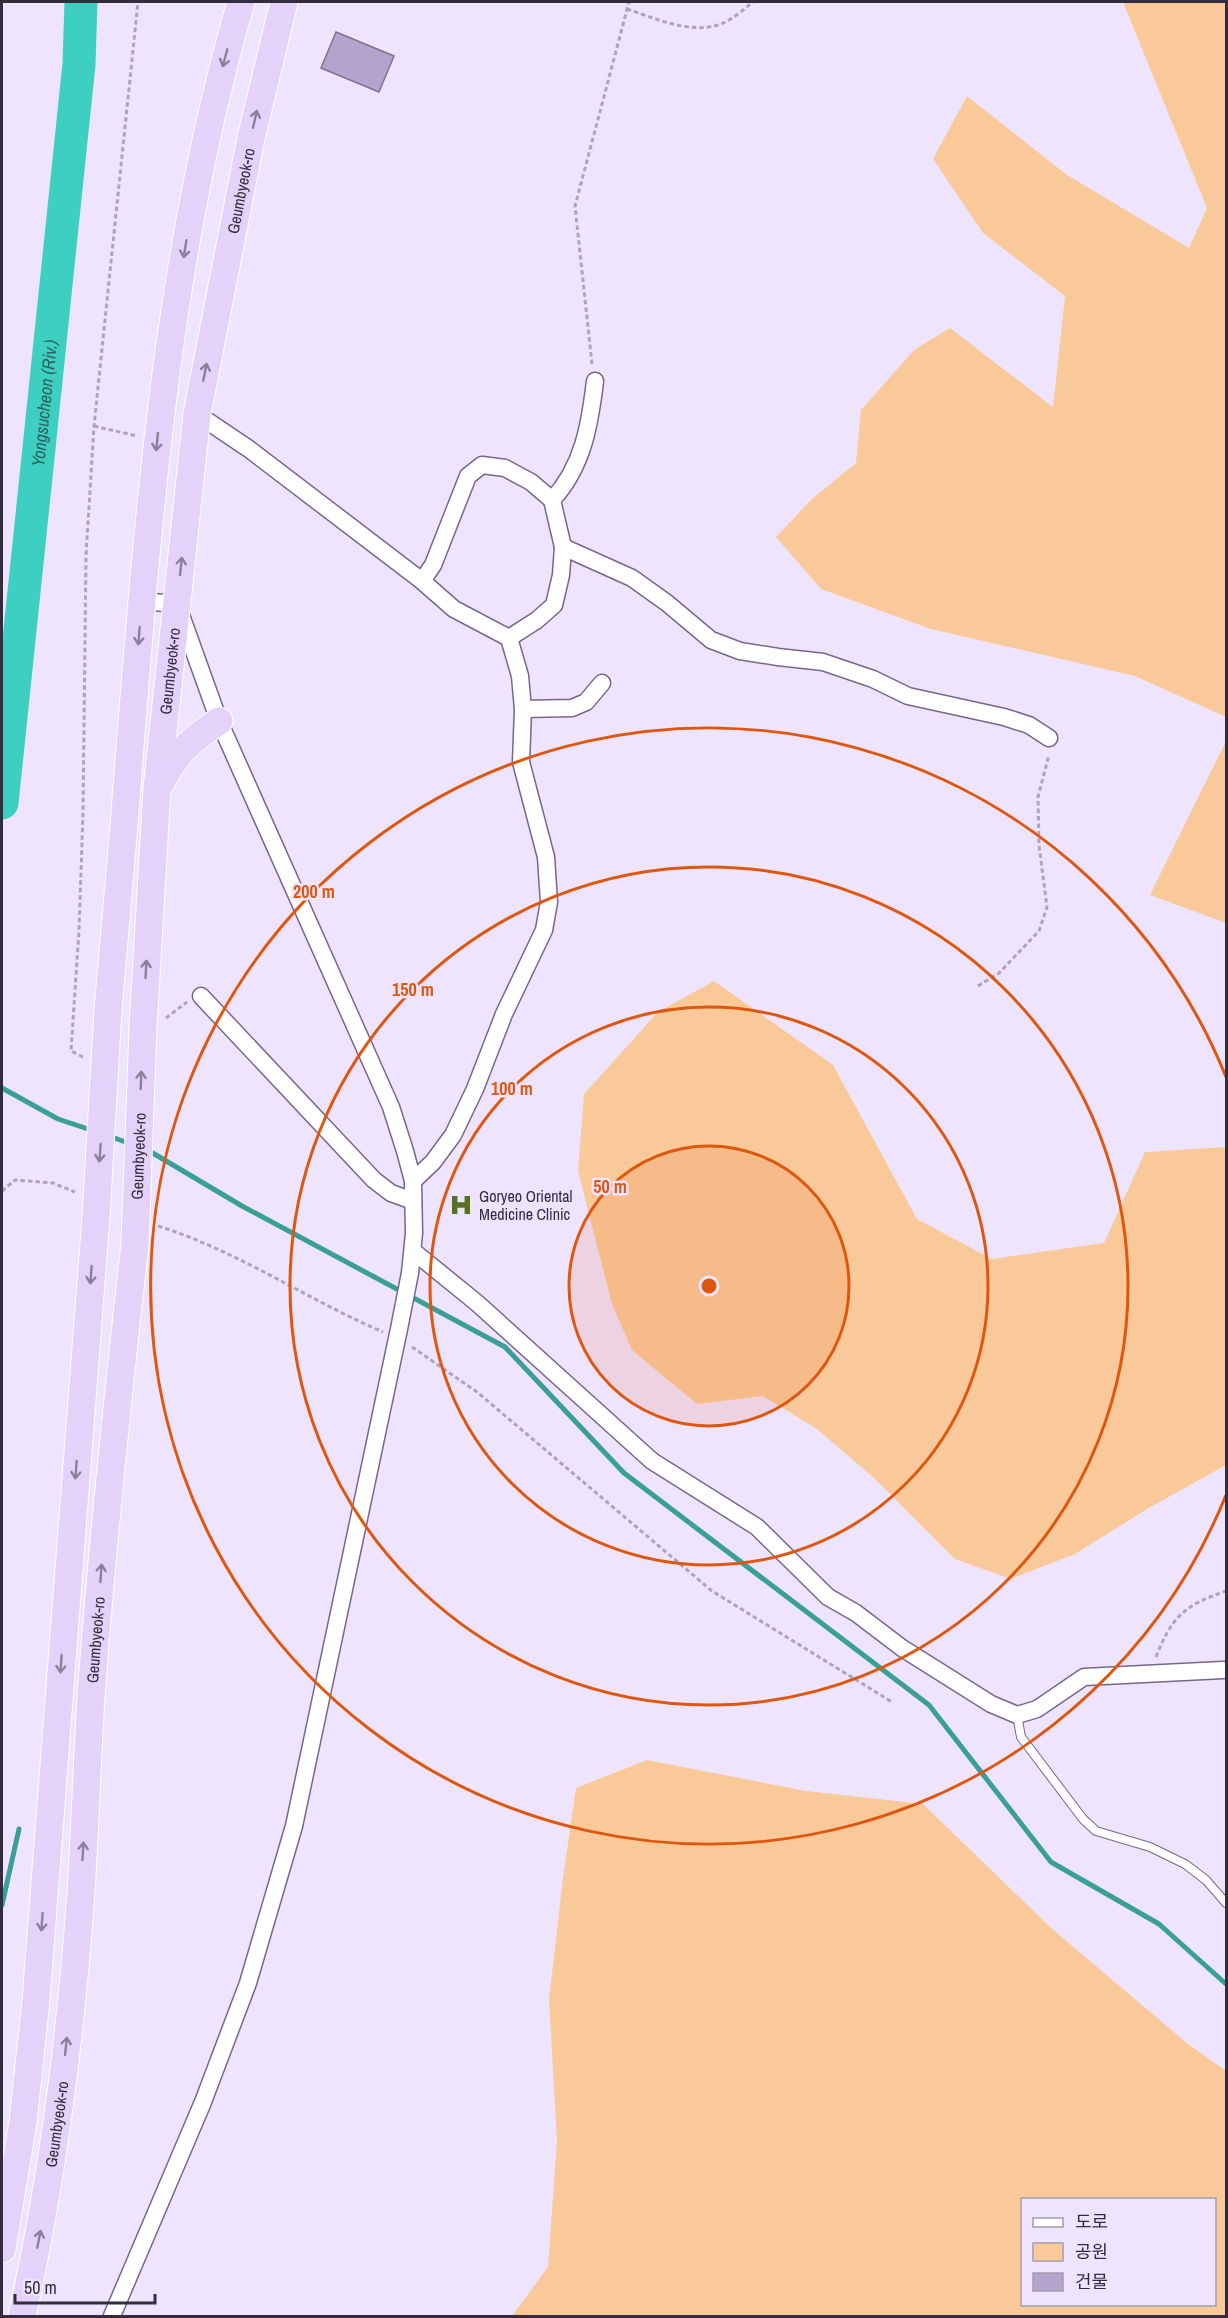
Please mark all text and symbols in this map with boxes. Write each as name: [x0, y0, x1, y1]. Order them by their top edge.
one-way arrow: [219, 48, 230, 67]
one-way arrow: [250, 110, 262, 129]
street label: Geumbyeok-ro: [222, 146, 260, 235]
one-way arrow: [179, 238, 190, 258]
water label: Yongsucheon (Riv.): [25, 338, 63, 468]
one-way arrow: [200, 363, 211, 382]
one-way arrow: [151, 431, 162, 451]
one-way arrow: [176, 556, 187, 576]
one-way arrow: [133, 625, 144, 645]
street label: Geumbyeok-ro: [154, 627, 185, 715]
text: 200 m: [293, 879, 335, 904]
one-way arrow: [141, 960, 152, 979]
text: 150 m: [392, 977, 434, 1002]
one-way arrow: [136, 1070, 147, 1090]
text: 100 m: [491, 1076, 533, 1101]
street label: Geumbyeok-ro: [126, 1112, 151, 1200]
one-way arrow: [94, 1142, 105, 1162]
text: 50 m: [593, 1174, 627, 1199]
place label: Goryeo Oriental Medicine Clinic: [479, 1185, 572, 1225]
hospital icon: Goryeo Oriental Medicine Clinic: [448, 1192, 474, 1218]
one-way arrow: [85, 1265, 96, 1285]
centre of rings: [699, 1276, 719, 1296]
one-way arrow: [70, 1459, 81, 1479]
one-way arrow: [96, 1564, 107, 1584]
street label: Geumbyeok-ro: [81, 1596, 110, 1684]
one-way arrow: [56, 1654, 67, 1674]
one-way arrow: [77, 1842, 88, 1862]
one-way arrow: [36, 1911, 47, 1931]
one-way arrow: [60, 2036, 71, 2056]
street label: Geumbyeok-ro: [39, 2080, 73, 2169]
legend: [1021, 2198, 1216, 2306]
text: 도로: [1075, 2209, 1108, 2234]
one-way arrow: [34, 2229, 45, 2249]
text: 공원: [1075, 2239, 1108, 2264]
scale bar: [15, 2267, 154, 2305]
text: 건물: [1075, 2269, 1108, 2294]
text: 50 m: [24, 2275, 57, 2300]

